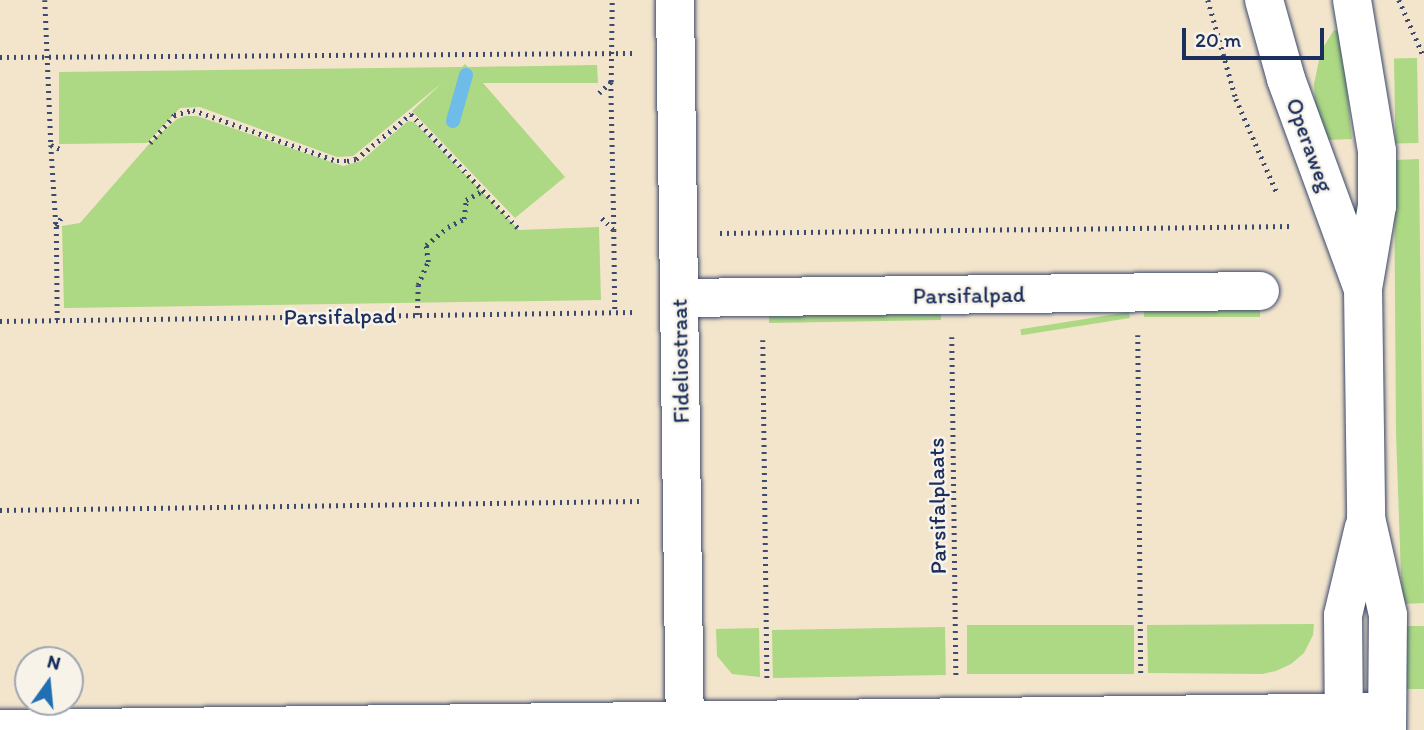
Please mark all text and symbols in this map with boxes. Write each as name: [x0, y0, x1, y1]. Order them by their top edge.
scale bar: [1186, 14, 1328, 58]
text: 20 m: [1195, 27, 1241, 52]
street label: Operaweg: [1280, 94, 1340, 196]
street label: Parsifalpad: [912, 280, 1026, 310]
street label: Fideliostraat: [665, 298, 695, 424]
street label: Parsifalpad: [283, 301, 397, 331]
street label: Parsifalplaats: [922, 437, 952, 575]
north arrow: [14, 646, 84, 716]
text: N: [45, 649, 63, 675]

